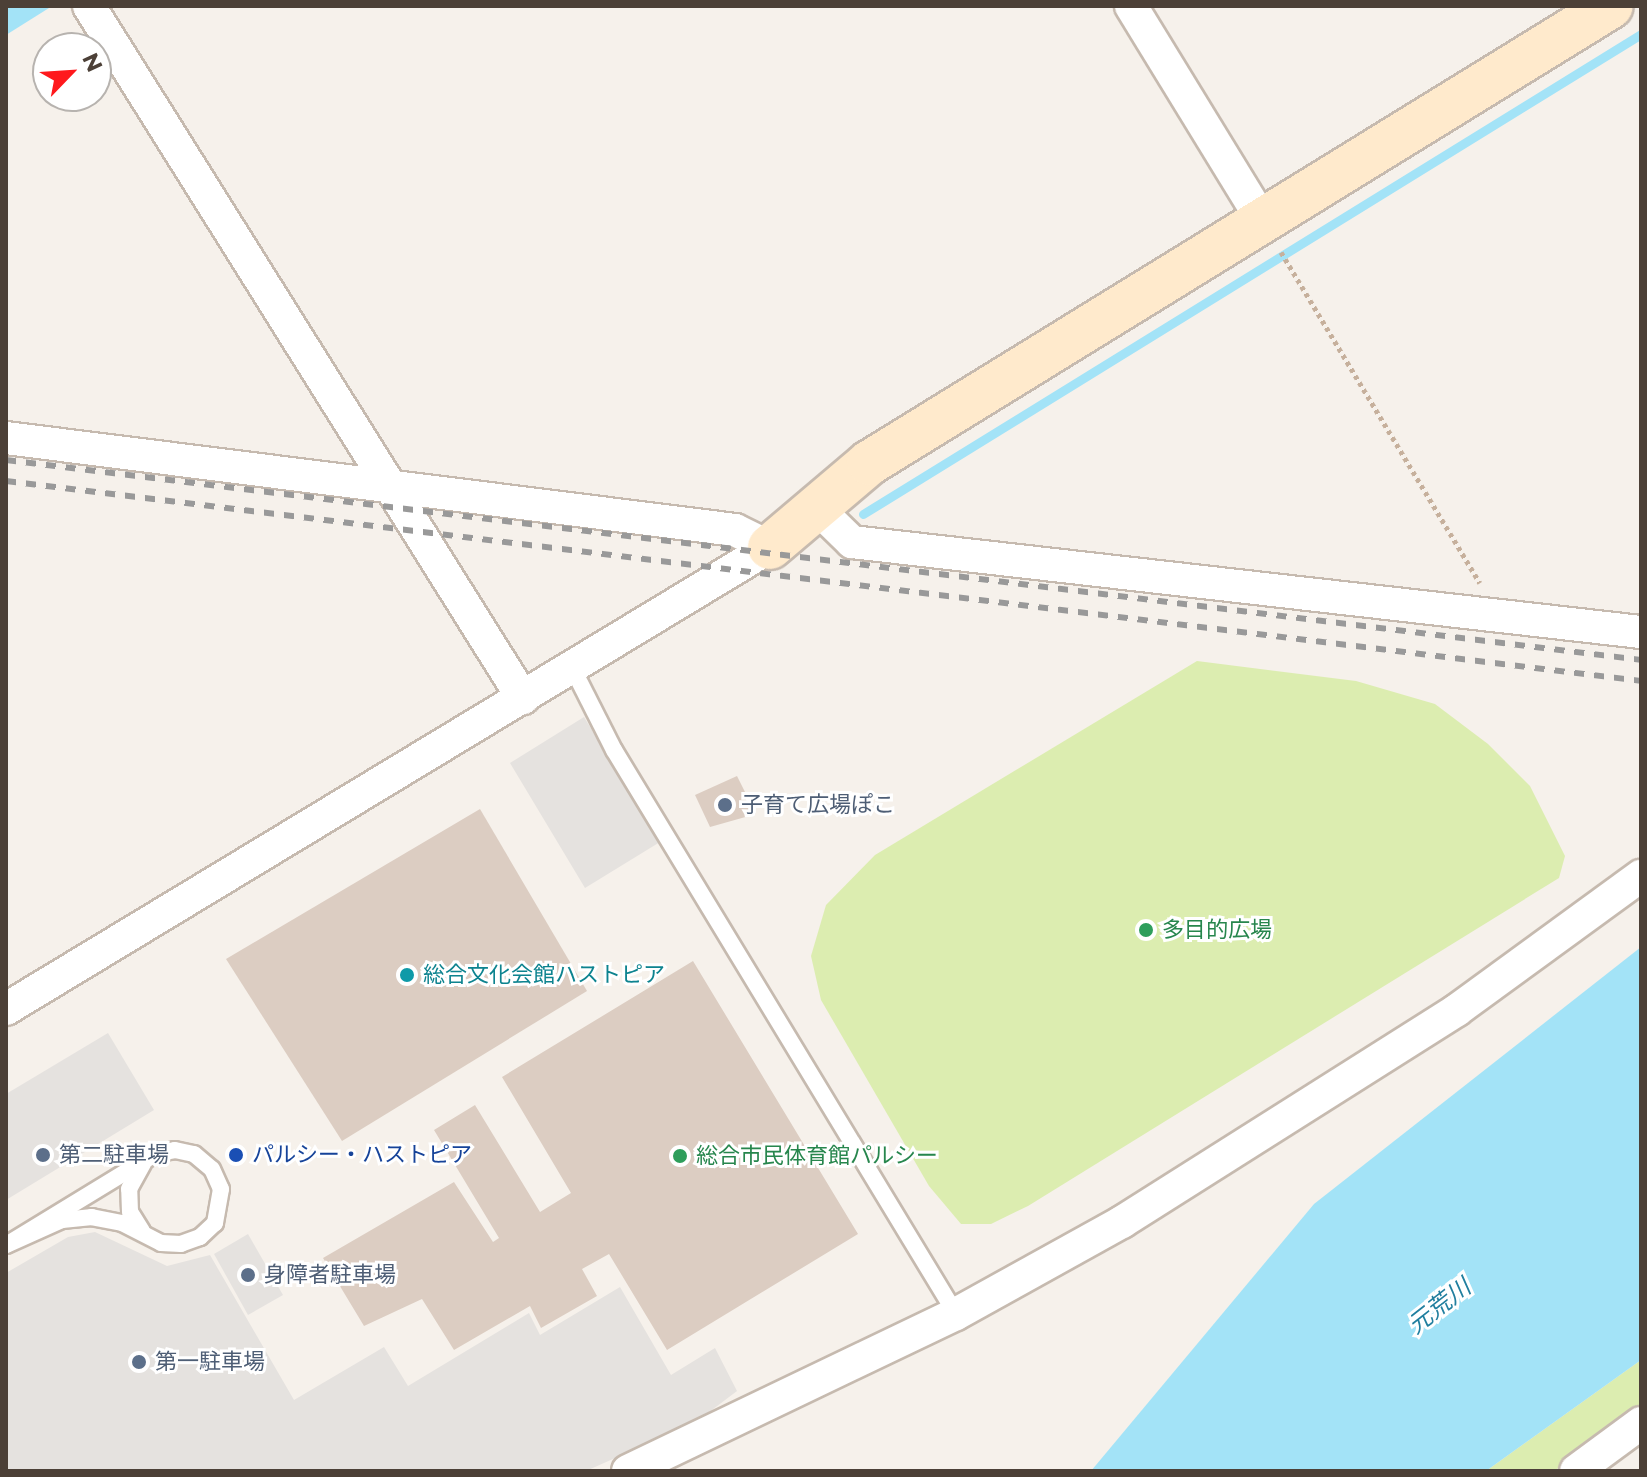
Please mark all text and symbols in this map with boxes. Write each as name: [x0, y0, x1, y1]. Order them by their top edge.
north arrow: [32, 32, 112, 112]
text: N: [76, 49, 108, 76]
place label: 子育て広場ぽこ: [741, 792, 895, 818]
marker: 子育て広場ぽこ: [716, 796, 734, 814]
place label: 多目的広場: [1162, 917, 1272, 943]
marker: 多目的広場: [1137, 921, 1155, 939]
place label: 総合文化会館ハストピア: [423, 962, 665, 988]
marker: 総合文化会館ハストピア: [398, 966, 416, 984]
place label: 第二駐車場: [59, 1142, 169, 1168]
place label: パルシー・ハストピア: [252, 1142, 472, 1168]
place label: 総合市民体育館パルシー: [696, 1143, 938, 1169]
marker: 第二駐車場: [34, 1146, 52, 1164]
marker: パルシー・ハストピア: [227, 1146, 245, 1164]
marker: 総合市民体育館パルシー: [671, 1147, 689, 1165]
place label: 身障者駐車場: [264, 1262, 396, 1288]
marker: 身障者駐車場: [239, 1266, 257, 1284]
water label: 元荒川: [1402, 1272, 1476, 1340]
place label: 第一駐車場: [155, 1349, 265, 1375]
marker: 第一駐車場: [130, 1353, 148, 1371]

